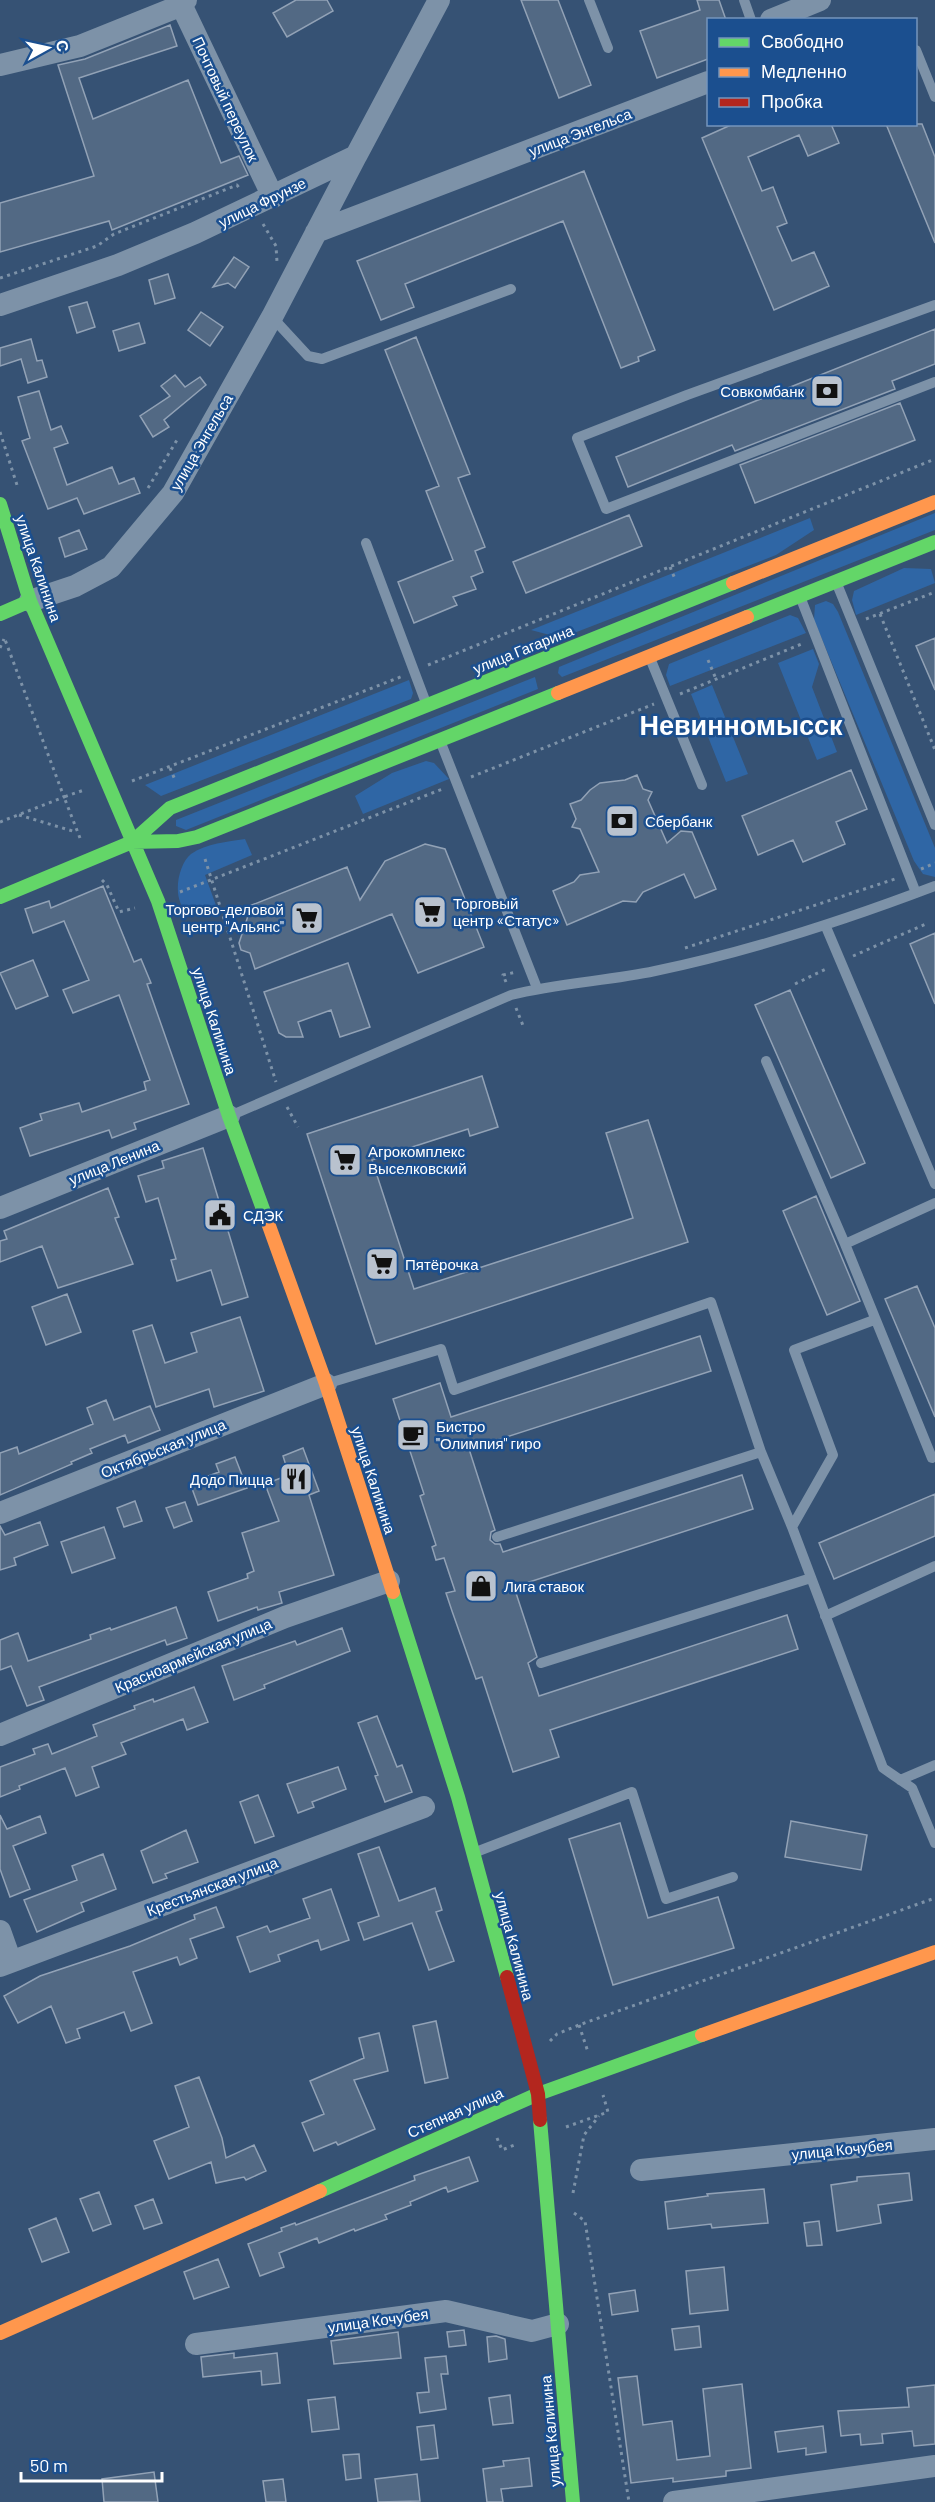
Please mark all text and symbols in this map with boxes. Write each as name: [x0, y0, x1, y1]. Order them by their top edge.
north arrow: [18, 18, 78, 78]
legend: [707, 18, 917, 126]
text: Свободно: [761, 30, 844, 52]
street label: Почтовый переулок: [189, 34, 263, 165]
text: С: [53, 39, 74, 53]
text: Медленно: [761, 60, 847, 82]
text: Пробка: [761, 90, 824, 112]
street label: улица Энгельса: [526, 104, 635, 160]
street label: улица Фрунзе: [216, 173, 308, 231]
bank icon: Совкомбанк: [809, 373, 845, 409]
place label: Совкомбанк: [720, 382, 804, 400]
street label: улица Энгельса: [166, 390, 236, 494]
street label: улица Калинина: [12, 512, 66, 624]
street label: улица Гагарина: [470, 620, 576, 677]
district label: Невинномысск: [639, 708, 843, 740]
bank icon: Сбербанк: [604, 803, 640, 839]
place label: Сбербанк: [645, 812, 713, 830]
supermarket icon: Торговый центр «Статус»: [412, 894, 448, 930]
place label: Торговый центр «Статус»: [453, 894, 560, 929]
place label: Торгово-деловой центр "Альянс": [165, 900, 284, 935]
supermarket icon: Торгово-деловой центр "Альянс": [289, 900, 325, 936]
street label: улица Калинина: [189, 965, 241, 1078]
street label: улица Ленина: [66, 1135, 162, 1188]
supermarket icon: Агрокомплекс Выселковский: [327, 1142, 363, 1178]
place label: Агрокомплекс Выселковский: [368, 1142, 467, 1177]
public building icon: СДЭК: [202, 1197, 238, 1233]
place label: СДЭК: [243, 1206, 283, 1224]
supermarket icon: Пятёрочка: [364, 1246, 400, 1282]
place label: Пятёрочка: [405, 1255, 479, 1273]
street label: Октябрьская улица: [98, 1414, 229, 1481]
cafe icon: Бистро "Олимпия" гиро: [395, 1417, 431, 1453]
place label: Бистро "Олимпия" гиро: [436, 1417, 541, 1452]
street label: улица Калинина: [348, 1424, 400, 1537]
restaurant icon: Додо Пицца: [278, 1461, 314, 1497]
place label: Додо Пицца: [190, 1470, 274, 1488]
shop icon: Лига ставок: [463, 1568, 499, 1604]
place label: Лига ставок: [504, 1577, 584, 1595]
street label: Красноармейская улица: [112, 1614, 275, 1696]
street label: Крестьянская улица: [144, 1852, 281, 1919]
street label: улица Калинина: [492, 1890, 538, 2003]
street label: Степная улица: [404, 2083, 506, 2141]
street label: улица Кочубея: [791, 2135, 893, 2163]
street label: улица Кочубея: [327, 2304, 429, 2336]
street label: улица Калинина: [536, 2374, 564, 2487]
scale bar: [21, 2445, 162, 2483]
text: 50 m: [30, 2454, 68, 2476]

